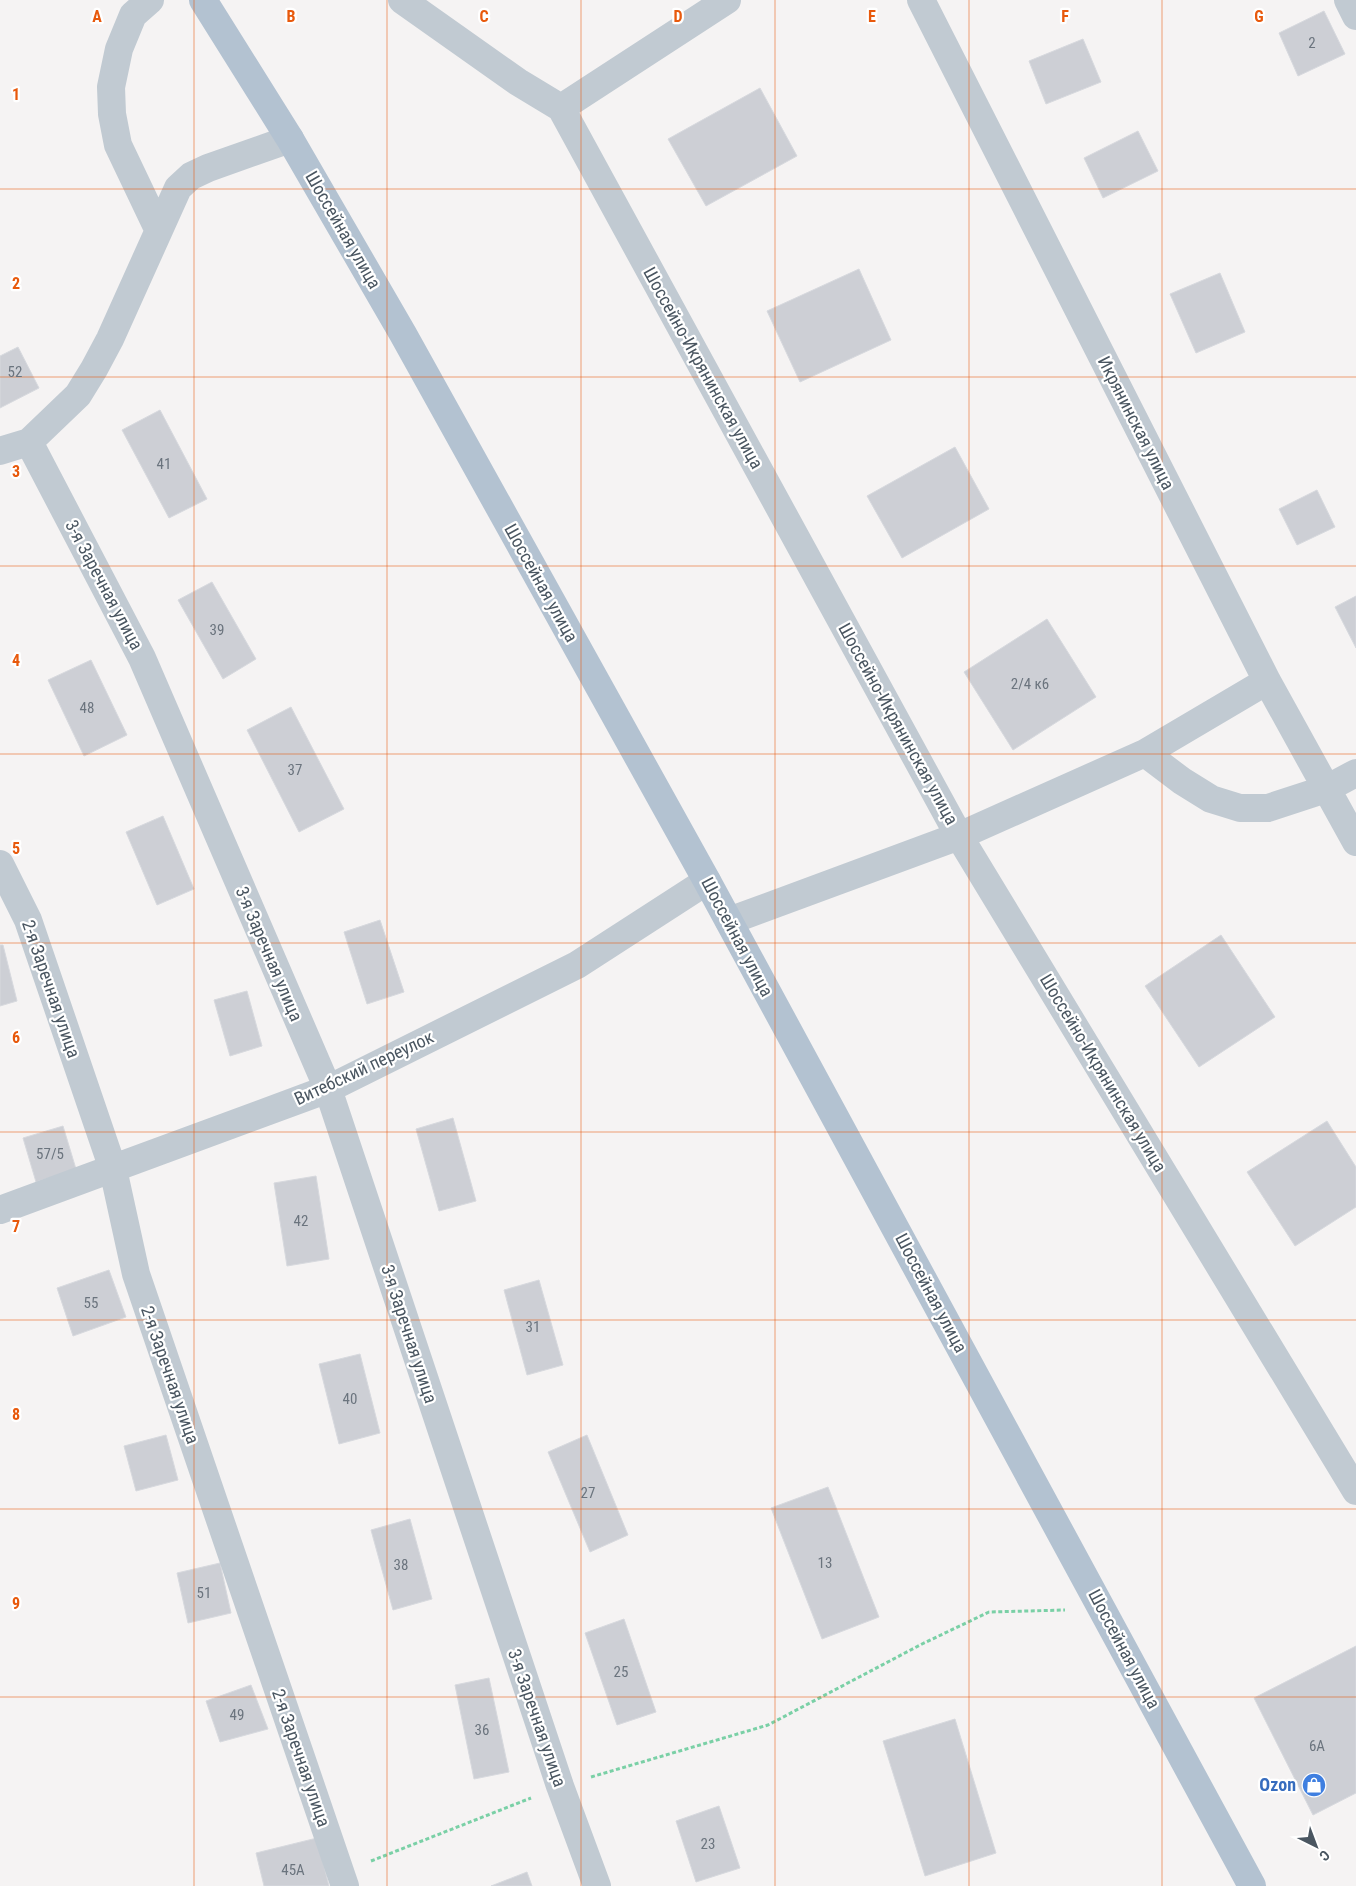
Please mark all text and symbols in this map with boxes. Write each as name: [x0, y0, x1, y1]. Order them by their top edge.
text: A: [92, 7, 102, 26]
text: B: [287, 7, 296, 26]
text: C: [479, 7, 489, 26]
text: D: [673, 7, 683, 26]
text: E: [868, 7, 876, 26]
text: F: [1061, 7, 1069, 26]
text: G: [1254, 7, 1264, 26]
house number: 2: [1308, 34, 1316, 52]
text: 1: [12, 85, 20, 104]
street label: Шоссейная улица: [301, 167, 386, 292]
street label: Шоссейно-Икрянинская улица: [639, 263, 768, 472]
text: 2: [12, 274, 20, 293]
street label: Икрянинская улица: [1094, 353, 1179, 493]
house number: 52: [8, 363, 22, 381]
house number: 41: [157, 455, 171, 473]
text: 3: [12, 462, 20, 481]
street label: 3-я Заречная улица: [61, 516, 148, 653]
street label: Шоссейная улица: [500, 520, 583, 646]
street label: Шоссейно-Икрянинская улица: [834, 619, 963, 828]
house number: 39: [210, 621, 224, 639]
text: 4: [12, 651, 20, 670]
house number: 2/4 к6: [1011, 675, 1049, 693]
house number: 48: [80, 699, 94, 717]
house number: 37: [288, 761, 302, 779]
text: 5: [12, 839, 20, 858]
street label: Шоссейная улица: [697, 874, 778, 1000]
street label: 3-я Заречная улица: [232, 883, 307, 1024]
street label: 2-я Заречная улица: [18, 917, 85, 1060]
street label: Шоссейно-Икрянинская улица: [1036, 970, 1171, 1176]
street label: Витебский переулок: [291, 1026, 437, 1109]
text: 6: [12, 1028, 20, 1047]
house number: 57/5: [36, 1145, 64, 1163]
house number: 42: [294, 1212, 308, 1230]
text: 7: [12, 1217, 20, 1236]
street label: Шоссейная улица: [891, 1230, 972, 1356]
street label: 3-я Заречная улица: [377, 1262, 442, 1406]
house number: 55: [84, 1294, 98, 1312]
street label: 2-я Заречная улица: [137, 1303, 204, 1446]
house number: 31: [526, 1318, 540, 1336]
house number: 40: [343, 1390, 357, 1408]
text: 8: [12, 1405, 20, 1424]
house number: 27: [581, 1484, 595, 1502]
house number: 13: [818, 1554, 832, 1572]
house number: 38: [394, 1556, 408, 1574]
house number: 51: [197, 1584, 211, 1602]
street label: Шоссейная улица: [1084, 1586, 1165, 1712]
text: 9: [12, 1594, 20, 1613]
street label: 3-я Заречная улица: [504, 1646, 571, 1789]
house number: 25: [614, 1663, 628, 1681]
street label: 2-я Заречная улица: [268, 1686, 335, 1829]
house number: 49: [230, 1706, 244, 1724]
house number: 36: [475, 1721, 489, 1739]
house number: 6А: [1309, 1737, 1325, 1755]
shop icon: Ozon: [1301, 1772, 1327, 1798]
place label: Ozon: [1259, 1774, 1296, 1795]
north arrow: [1291, 1821, 1341, 1871]
house number: 23: [701, 1835, 715, 1853]
text: С: [1316, 1847, 1333, 1864]
house number: 45А: [281, 1861, 305, 1879]

